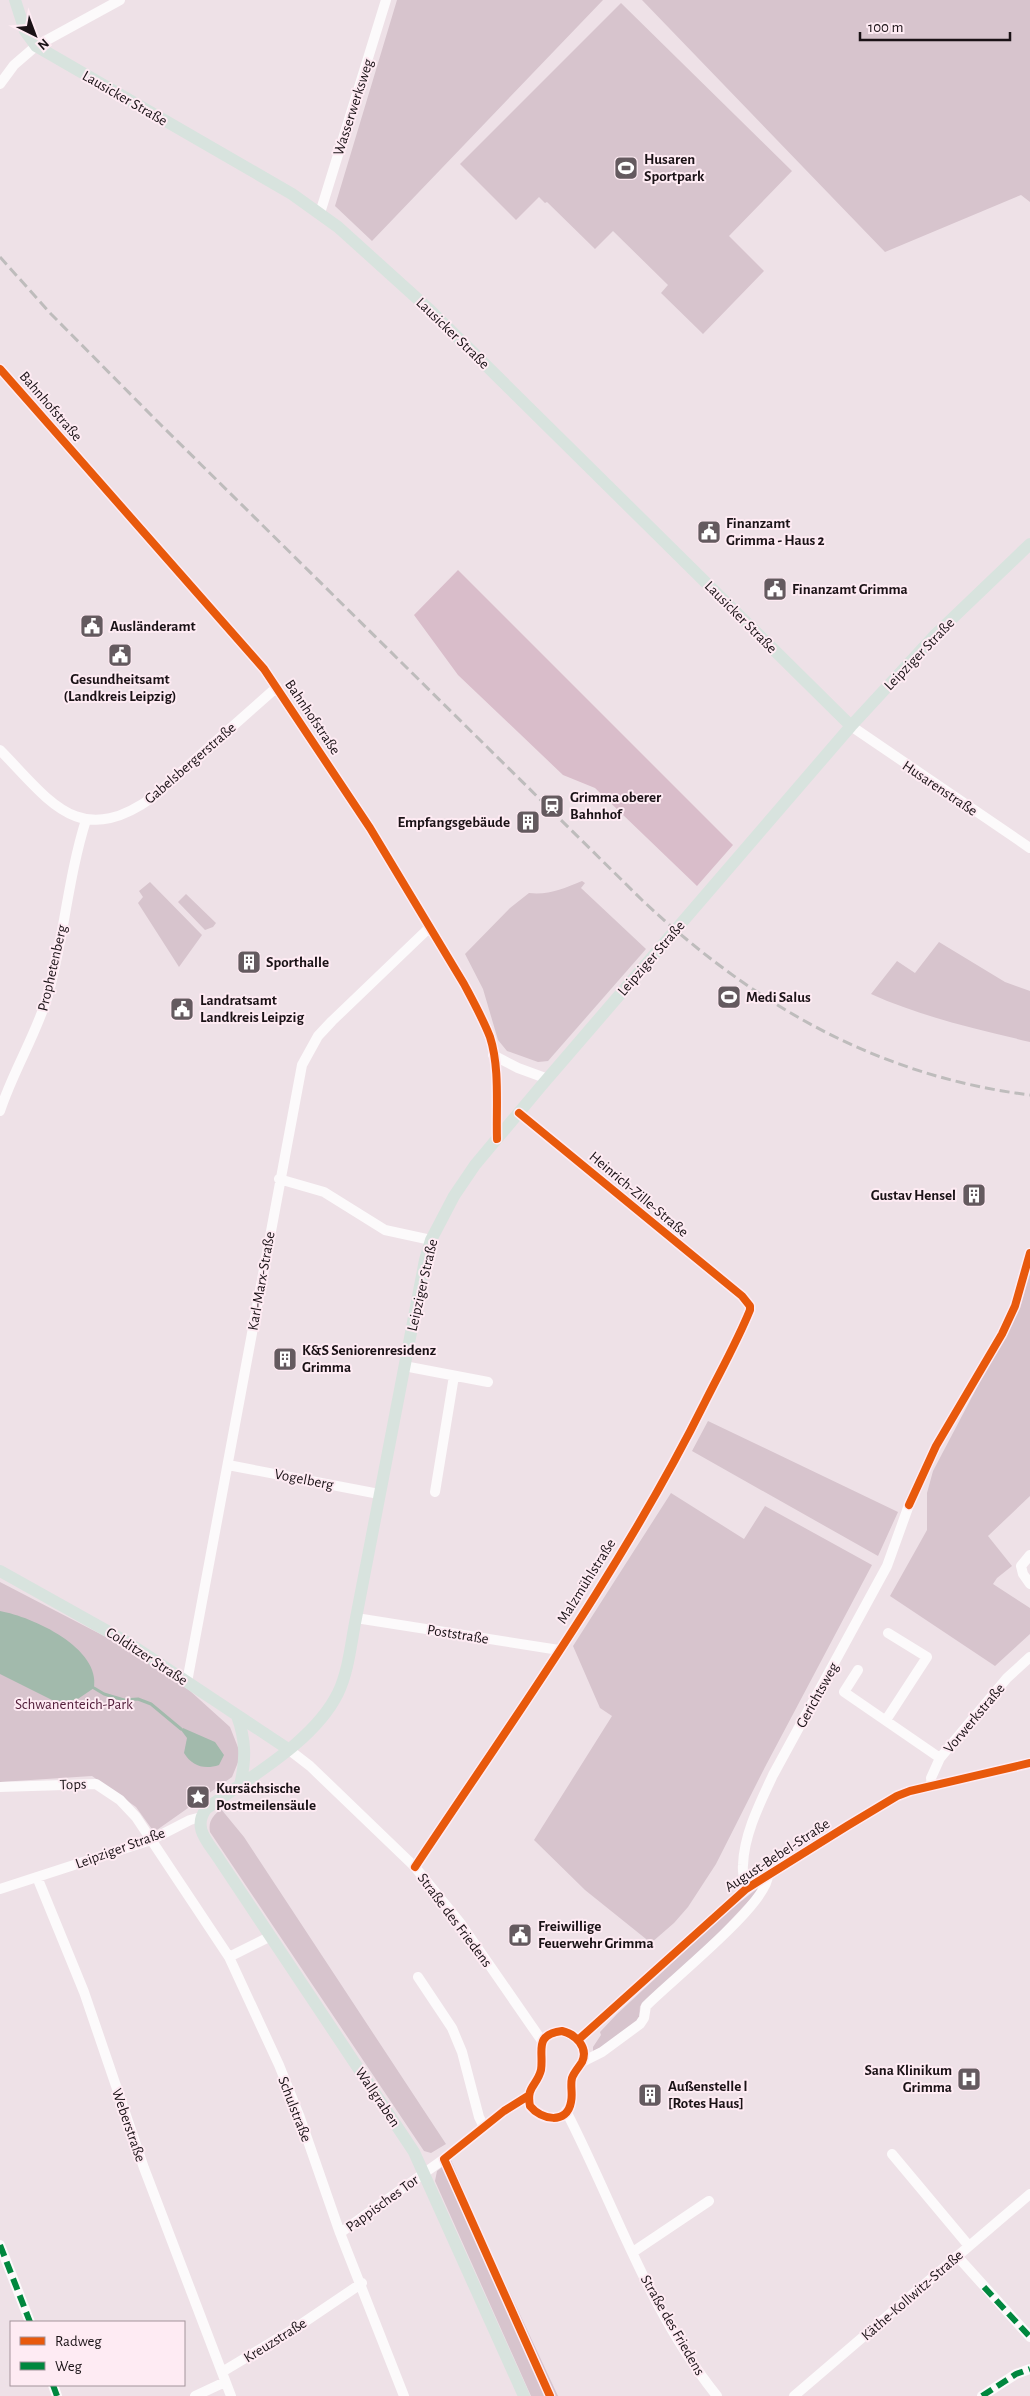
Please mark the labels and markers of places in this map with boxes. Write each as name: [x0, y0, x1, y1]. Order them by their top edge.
place label: Husaren Sportpark: [644, 152, 705, 184]
sports icon: Husaren Sportpark: [613, 155, 639, 181]
place label: Finanzamt Grimma - Haus 2: [726, 516, 825, 548]
public building icon: Finanzamt Grimma - Haus 2: [696, 519, 722, 545]
public building icon: Finanzamt Grimma: [762, 576, 788, 602]
place label: Finanzamt Grimma: [792, 582, 908, 597]
public building icon: Ausländeramt: [79, 613, 105, 639]
place label: Ausländeramt: [110, 619, 196, 634]
public building icon: Gesundheitsamt (Landkreis Leipzig): [107, 642, 133, 668]
place label: Gesundheitsamt (Landkreis Leipzig): [64, 672, 176, 704]
place label: Grimma oberer Bahnhof: [570, 790, 662, 822]
station icon: Grimma oberer Bahnhof: [539, 793, 565, 819]
building icon: Empfangsgebäude: [515, 809, 541, 835]
place label: Empfangsgebäude: [397, 815, 510, 830]
building icon: Sporthalle: [236, 949, 262, 975]
place label: Sporthalle: [266, 955, 329, 970]
sports icon: Medi Salus: [716, 984, 742, 1010]
place label: Medi Salus: [746, 990, 811, 1005]
place label: Landratsamt Landkreis Leipzig: [200, 993, 304, 1025]
public building icon: Landratsamt Landkreis Leipzig: [169, 996, 195, 1022]
building icon: Gustav Hensel: [961, 1182, 987, 1208]
place label: Gustav Hensel: [871, 1188, 956, 1203]
place label: K&S Seniorenresidenz Grimma: [302, 1343, 436, 1375]
building icon: K&S Seniorenresidenz Grimma: [272, 1346, 298, 1372]
place label: Kursächsische Postmeilensäule: [216, 1781, 316, 1813]
place icon: Kursächsische Postmeilensäule: [185, 1784, 211, 1810]
place label: Freiwillige Feuerwehr Grimma: [538, 1919, 654, 1951]
public building icon: Freiwillige Feuerwehr Grimma: [507, 1922, 533, 1948]
place label: Sana Klinikum Grimma: [864, 2063, 952, 2095]
hospital icon: Sana Klinikum Grimma: [956, 2066, 982, 2092]
place label: Außenstelle l [Rotes Haus]: [668, 2079, 747, 2111]
building icon: Außenstelle l [Rotes Haus]: [637, 2082, 663, 2108]

